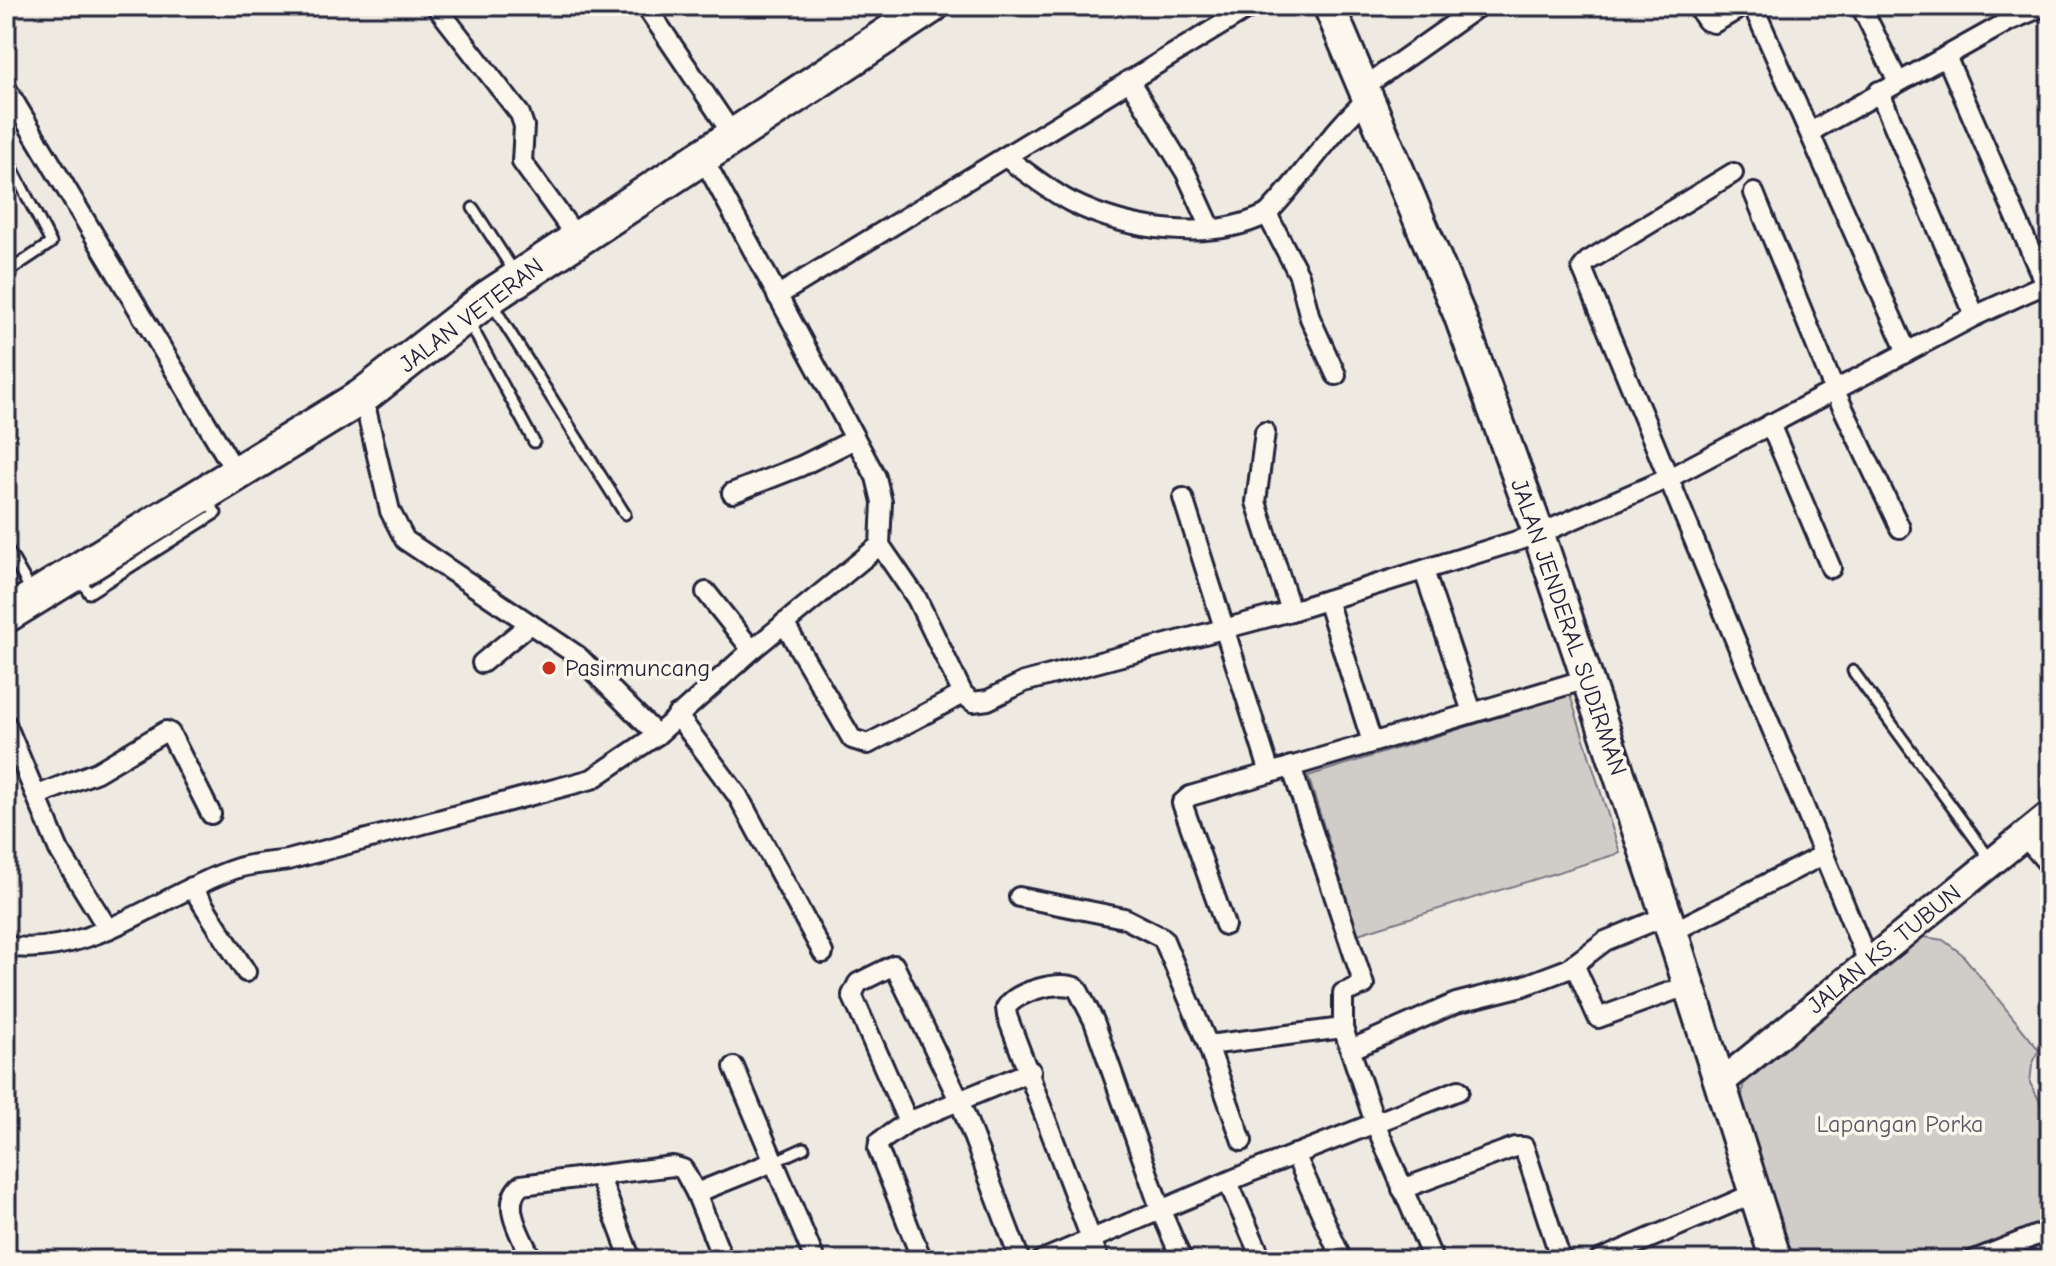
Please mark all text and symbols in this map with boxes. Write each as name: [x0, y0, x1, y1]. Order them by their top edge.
street label: JALAN VETERAN: [393, 252, 549, 378]
street label: JALAN JENDERAL SUDIRMAN: [1505, 475, 1633, 779]
place label: Pasirmuncang: [565, 654, 710, 682]
marker: Pasirmuncang: [540, 659, 558, 677]
street label: JALAN KS. TUBUN: [1802, 879, 1966, 1019]
park label: Lapangan Porka: [1817, 1110, 1983, 1138]

